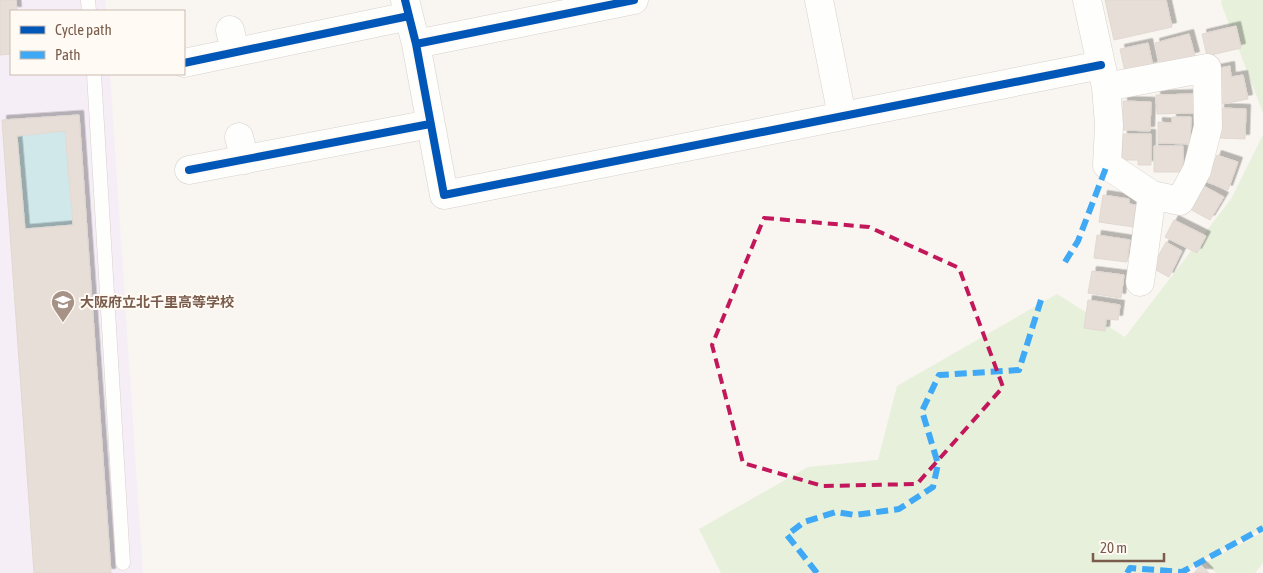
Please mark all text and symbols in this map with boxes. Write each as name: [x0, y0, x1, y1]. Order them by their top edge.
legend: [10, 10, 185, 75]
text: Cycle path: [55, 21, 112, 38]
text: Path: [55, 46, 81, 63]
school or university icon: 大阪府立北千里高等学校: [50, 289, 76, 323]
place label: 大阪府立北千里高等学校: [80, 294, 234, 310]
scale bar: [1093, 530, 1164, 562]
text: 20 m: [1100, 539, 1127, 556]

